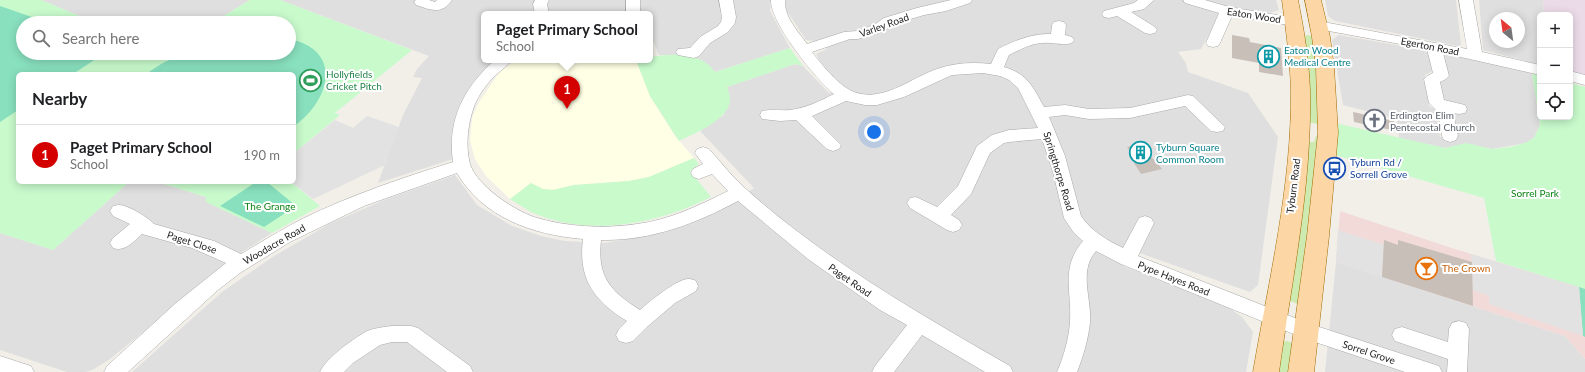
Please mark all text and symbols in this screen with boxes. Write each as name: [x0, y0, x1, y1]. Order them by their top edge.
street label: Eaton Wood: [1226, 5, 1282, 25]
popup: [481, 11, 653, 63]
street label: Varley Road: [858, 11, 910, 39]
north arrow: [1489, 12, 1525, 48]
map controls: [1537, 12, 1573, 120]
button: +: [1537, 12, 1573, 48]
search box: [16, 16, 296, 60]
text: Paget Primary School: [496, 20, 638, 38]
icon: search: [30, 27, 52, 49]
text: Search here: [62, 29, 139, 47]
street label: Egerton Road: [1400, 34, 1460, 58]
text: School: [496, 38, 534, 54]
building icon: Eaton Wood Medical Centre: [1255, 43, 1281, 69]
place label: Eaton Wood Medical Centre: [1284, 44, 1351, 68]
button: −: [1537, 48, 1573, 84]
sports icon: Hollyfields Cricket Pitch: [297, 67, 323, 93]
place label: Hollyfields Cricket Pitch: [326, 68, 382, 92]
pin: 1: [554, 76, 580, 109]
button: locate: [1537, 84, 1573, 120]
text: Nearby: [32, 88, 87, 109]
church icon: Erdington Elim Pentecostal Church: [1361, 108, 1387, 134]
place label: Erdington Elim Pentecostal Church: [1390, 109, 1475, 133]
your location: [864, 122, 884, 142]
street label: Springthorpe Road: [1041, 130, 1077, 212]
text: Paget Primary School: [70, 138, 212, 156]
building icon: Tyburn Square Common Room: [1127, 140, 1153, 166]
place label: Tyburn Square Common Room: [1156, 141, 1224, 165]
text: 1: [41, 147, 49, 163]
text: 190 m: [243, 147, 280, 163]
bus stop icon: Tyburn Rd / Sorrell Grove: [1321, 155, 1347, 181]
text: School: [70, 156, 108, 172]
place label: Tyburn Rd / Sorrell Grove: [1350, 156, 1407, 180]
street label: Tyburn Road: [1284, 158, 1302, 214]
park label: Sorrel Park: [1511, 187, 1560, 199]
park label: The Grange: [245, 200, 295, 212]
street label: Woodacre Road: [241, 221, 307, 267]
street label: Paget Close: [166, 228, 218, 256]
bar icon: The Crown: [1414, 255, 1440, 281]
street label: Pype Hayes Road: [1136, 258, 1212, 298]
street label: Paget Road: [826, 261, 874, 299]
place label: The Crown: [1442, 262, 1490, 274]
street label: Sorrel Grove: [1341, 338, 1397, 366]

